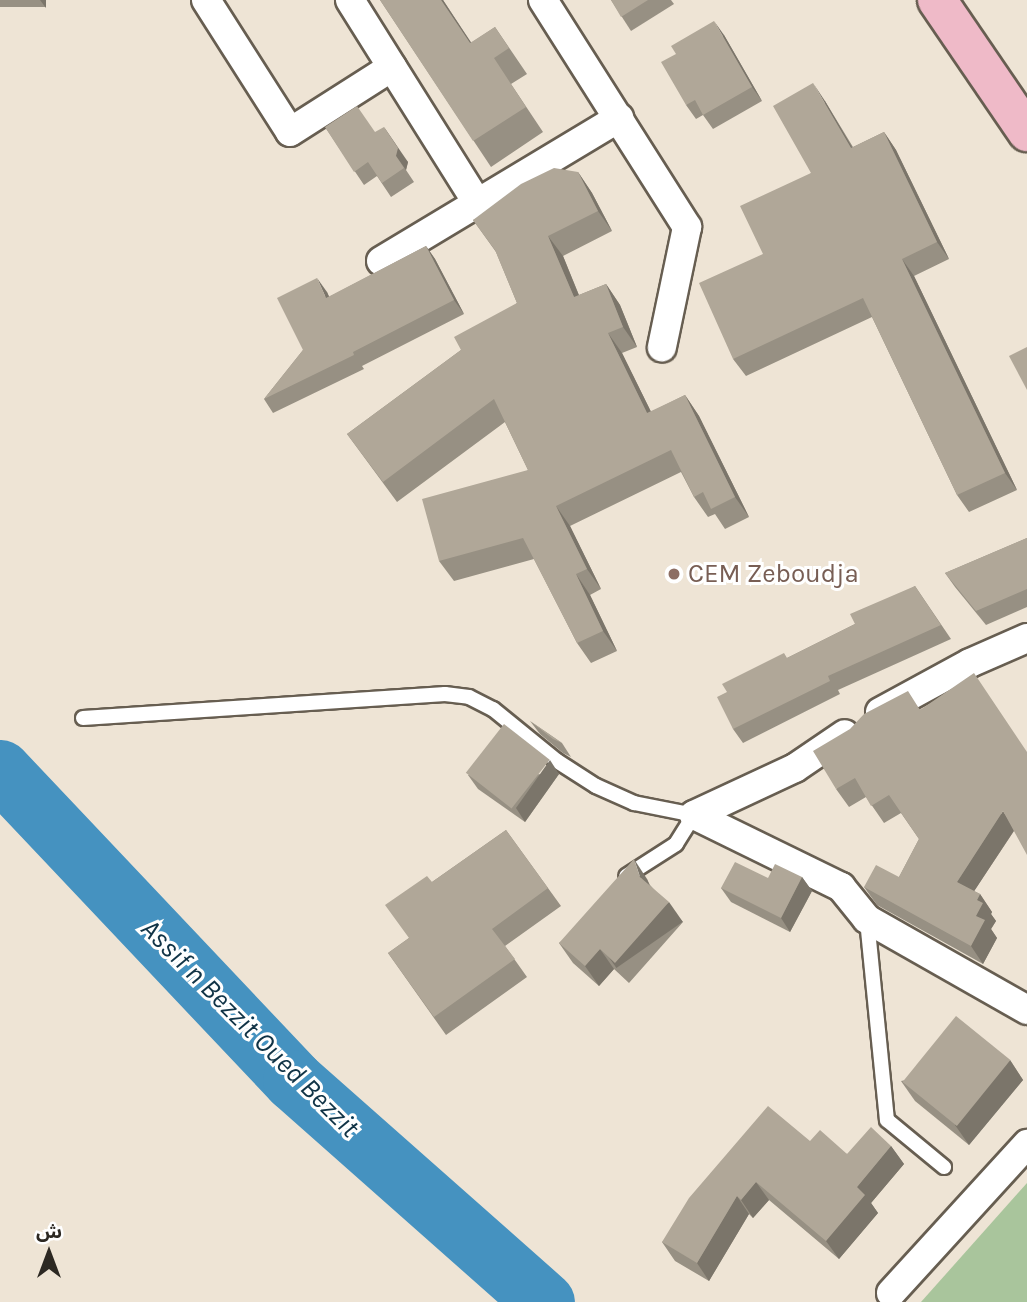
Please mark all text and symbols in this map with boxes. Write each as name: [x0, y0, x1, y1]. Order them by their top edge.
place label: CEM Zeboudja: [688, 558, 859, 590]
marker: CEM Zeboudja: [666, 566, 682, 582]
water label: Assif n Bezzit Oued Bezzit: [134, 912, 366, 1144]
north arrow: [14, 1218, 84, 1288]
text: ش: [36, 1221, 62, 1243]

